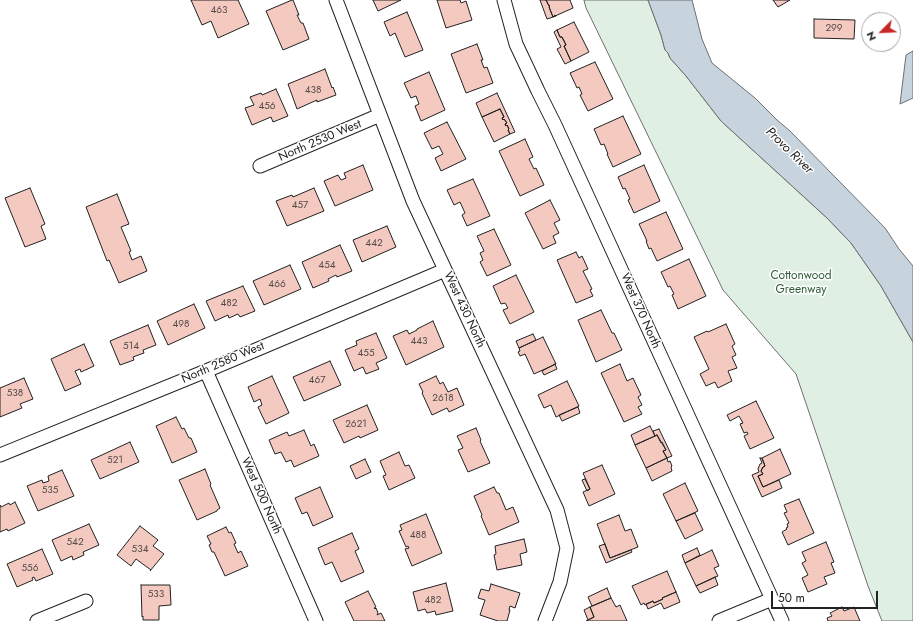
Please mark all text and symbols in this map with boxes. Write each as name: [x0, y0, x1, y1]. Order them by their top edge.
house number: 463: [210, 5, 228, 17]
north arrow: [861, 12, 901, 52]
house number: 299: [825, 23, 843, 35]
text: N: [862, 29, 880, 44]
house number: 438: [305, 85, 321, 97]
house number: 456: [258, 101, 276, 113]
street label: North 2530 West: [276, 117, 364, 165]
water label: Provo River: [762, 124, 816, 178]
house number: 457: [292, 200, 308, 212]
house number: 442: [365, 238, 383, 250]
house number: 454: [318, 260, 336, 272]
park label: Cottonwood Greenway: [770, 269, 832, 297]
street label: West 430 North: [440, 270, 488, 350]
street label: West 370 North: [617, 271, 663, 351]
house number: 466: [268, 279, 286, 291]
house number: 482: [221, 298, 237, 310]
house number: 498: [172, 319, 190, 331]
house number: 443: [410, 336, 428, 348]
street label: North 2580 West: [179, 339, 267, 387]
house number: 514: [123, 341, 139, 353]
house number: 455: [357, 348, 375, 360]
house number: 467: [309, 375, 325, 387]
house number: 538: [7, 388, 23, 400]
house number: 2618: [432, 393, 454, 405]
house number: 2621: [345, 419, 367, 431]
house number: 521: [107, 455, 123, 467]
street label: West 500 North: [238, 455, 284, 537]
house number: 535: [42, 485, 58, 497]
house number: 488: [410, 530, 426, 542]
house number: 542: [66, 537, 84, 549]
house number: 534: [132, 544, 148, 556]
house number: 556: [21, 563, 39, 575]
scale bar: [773, 583, 880, 609]
house number: 533: [148, 589, 164, 601]
text: 50 m: [778, 589, 805, 607]
house number: 482: [425, 595, 441, 607]

